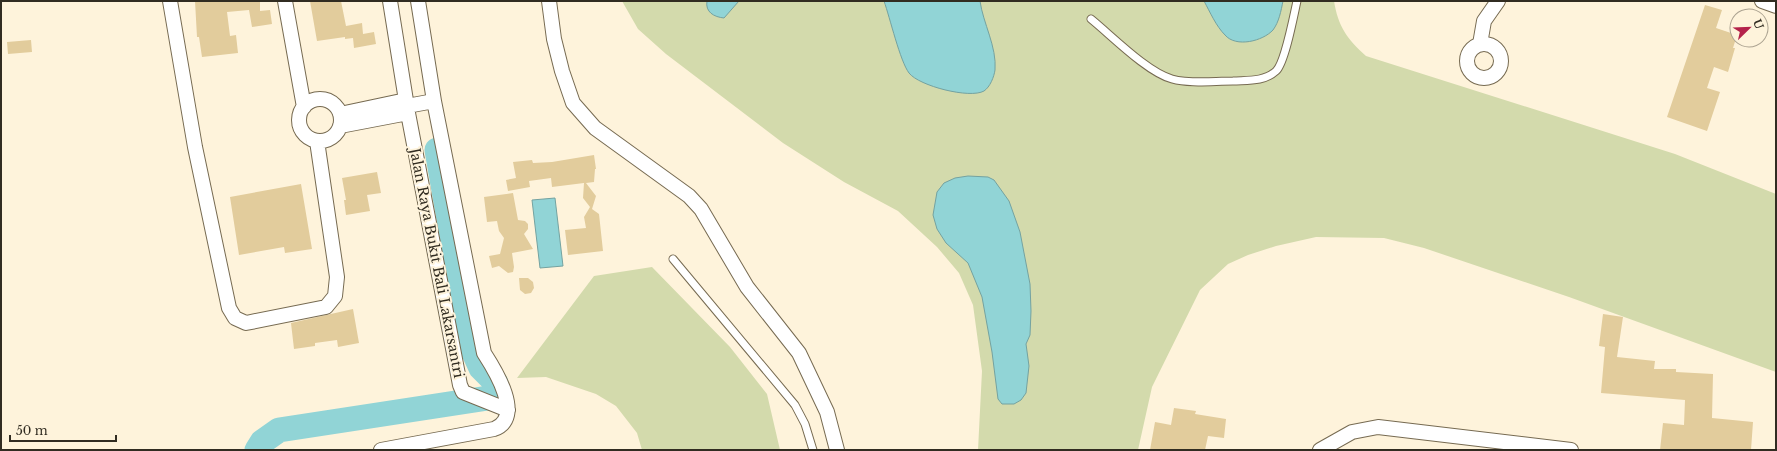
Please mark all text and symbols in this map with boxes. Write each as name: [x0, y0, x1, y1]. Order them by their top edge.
north arrow: [1729, 8, 1769, 48]
text: U: [1750, 17, 1767, 32]
street label: Jalan Raya Bukit Bali Lakarsantri: [405, 145, 468, 380]
scale bar: [10, 417, 116, 443]
text: 50 m: [16, 423, 48, 438]

